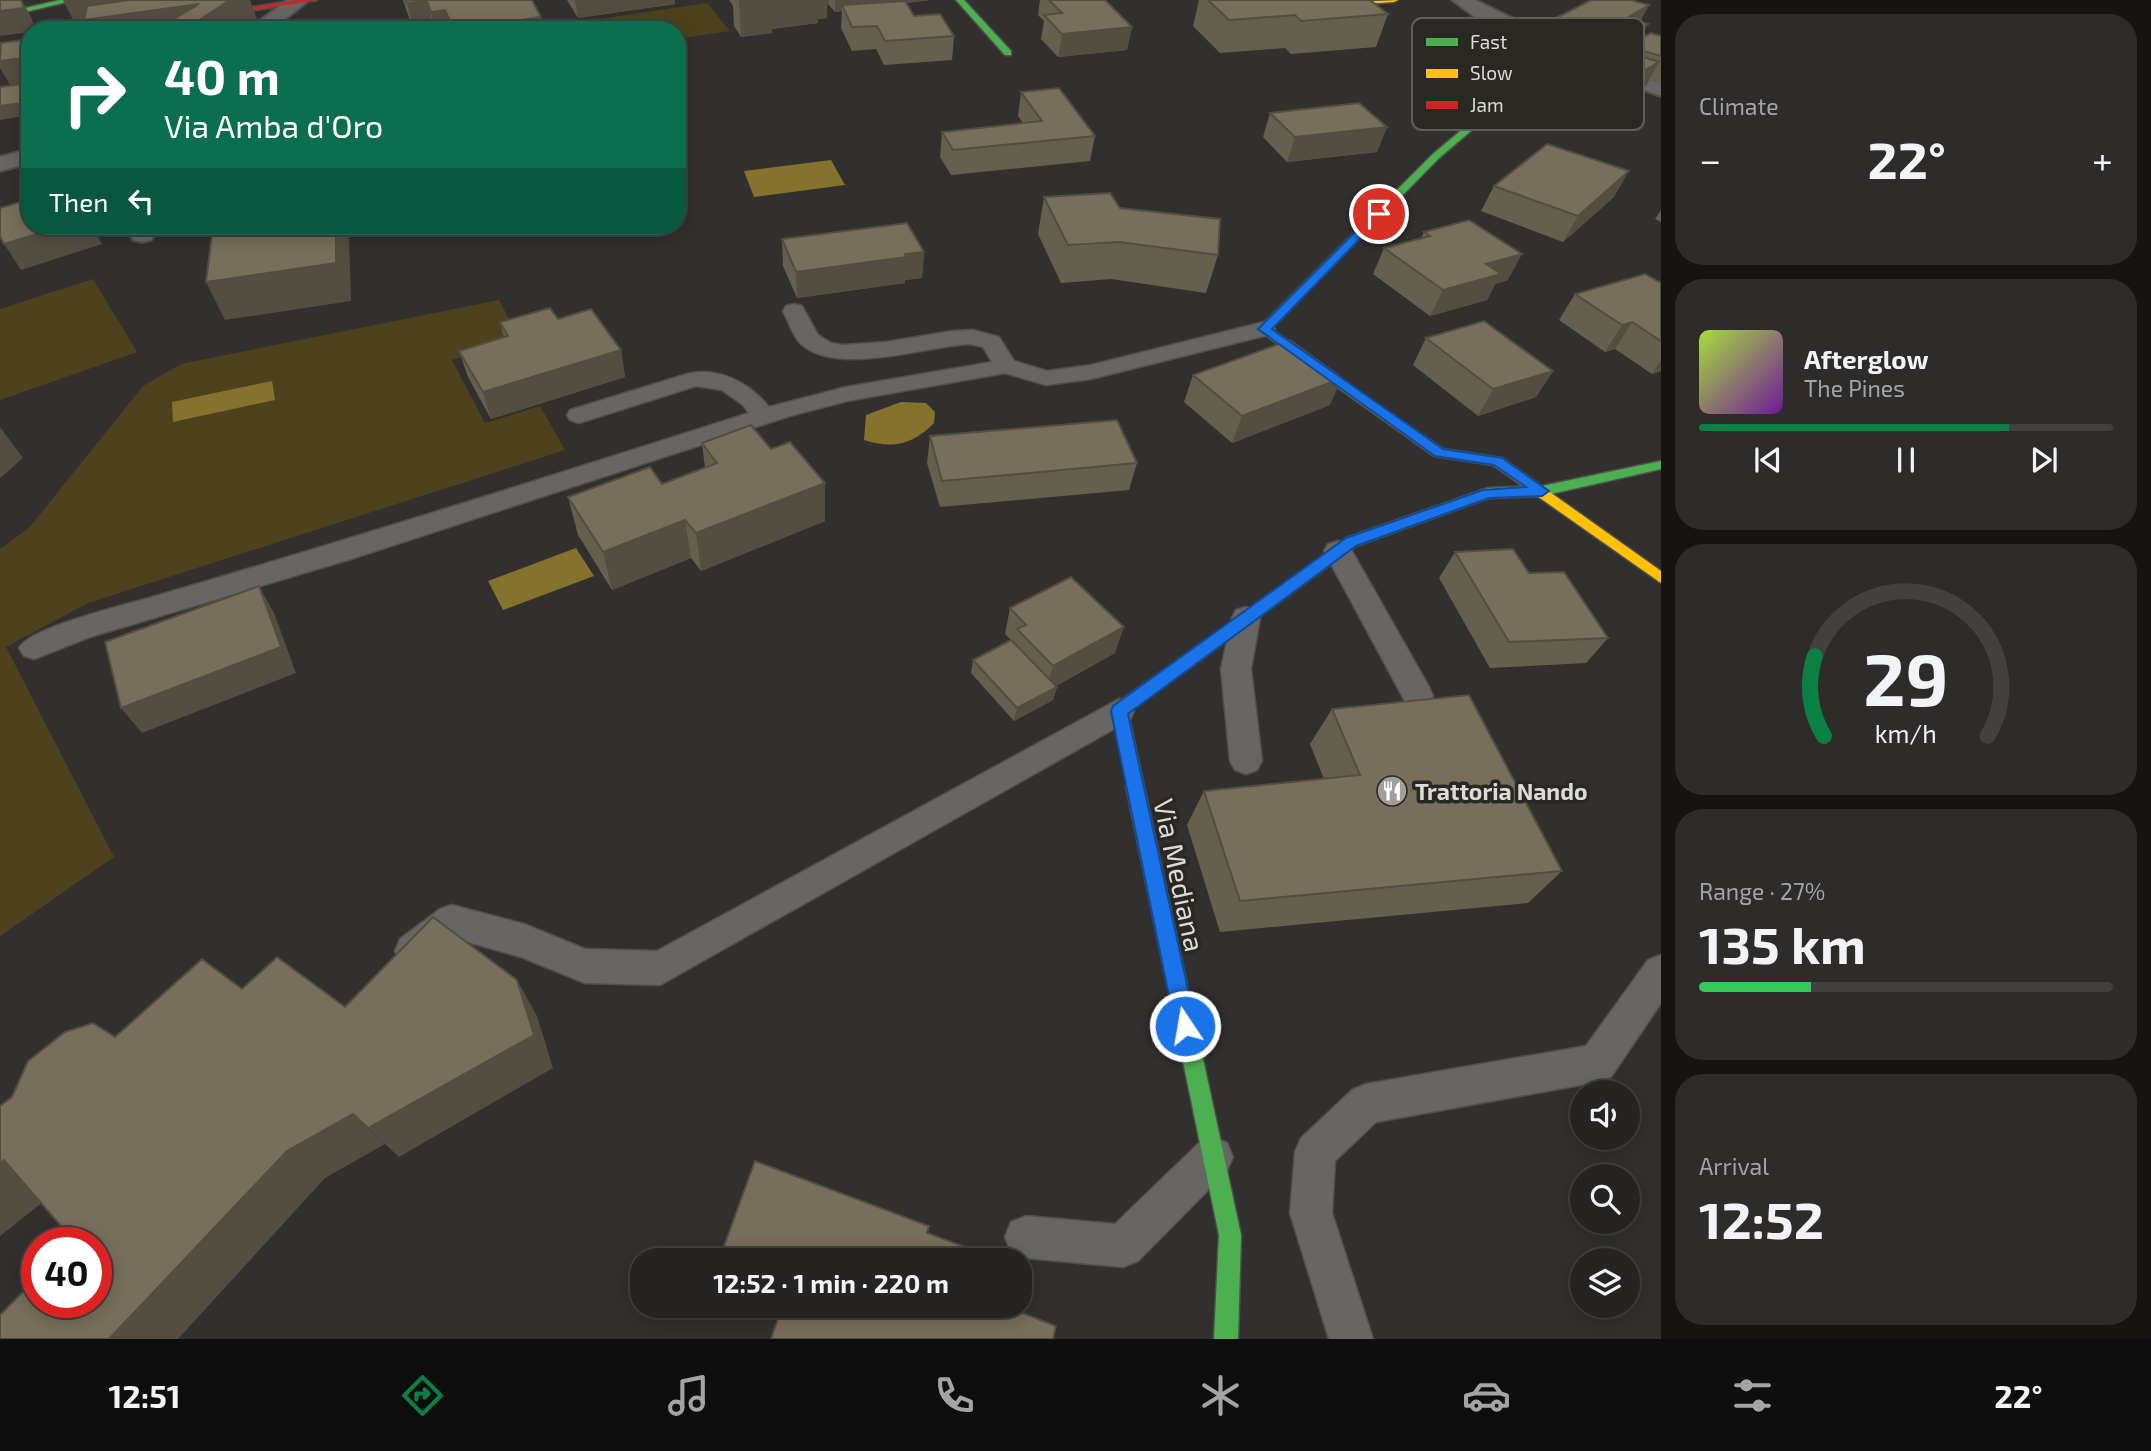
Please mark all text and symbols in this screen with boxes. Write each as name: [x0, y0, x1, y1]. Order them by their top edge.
legend: [1412, 18, 1644, 130]
text: Fast: [1470, 30, 1507, 53]
text: 40 m: [164, 46, 280, 105]
icon: right: [49, 49, 140, 140]
text: Slow: [1470, 61, 1513, 84]
text: Climate: [1699, 92, 1779, 120]
text: Jam: [1470, 93, 1504, 116]
text: Via Amba d'Oro: [164, 106, 383, 144]
text: 22°: [1867, 127, 1946, 189]
text: −: [1699, 136, 1721, 182]
text: +: [2092, 136, 2113, 182]
icon: left: [122, 182, 160, 220]
pin: [1349, 184, 1409, 244]
text: Then: [49, 186, 108, 217]
icon: arrive: [1360, 195, 1398, 233]
text: Afterglow: [1804, 343, 1929, 374]
text: The Pines: [1804, 374, 1905, 402]
icon: previous: [1749, 441, 1787, 479]
icon: pause: [1887, 441, 1925, 479]
icon: next: [2025, 441, 2063, 479]
text: 29: [1863, 633, 1949, 721]
text: km/h: [1875, 717, 1937, 747]
restaurant icon: Trattoria Nando: [1375, 774, 1409, 808]
place label: Trattoria Nando: [1415, 777, 1587, 805]
street label: Via Mediana: [1147, 796, 1213, 954]
text: Range · 27%: [1699, 877, 1825, 905]
text: 135 km: [1699, 912, 1866, 974]
position arrow: [1148, 989, 1222, 1063]
map controls: [1570, 1080, 1640, 1318]
button: sound: [1570, 1080, 1640, 1150]
text: Arrival: [1699, 1152, 1769, 1180]
button: search: [1570, 1164, 1640, 1234]
text: 12:52: [1699, 1187, 1824, 1249]
speed limit sign: 40: [21, 1227, 112, 1318]
button: layers: [1570, 1248, 1640, 1318]
text: 12:52 · 1 min · 220 m: [713, 1267, 949, 1298]
icon: directions: [398, 1371, 447, 1420]
icon: music: [664, 1371, 713, 1420]
icon: phone: [930, 1371, 979, 1420]
icon: climate: [1196, 1371, 1245, 1420]
icon: car: [1462, 1371, 1511, 1420]
icon: filters: [1728, 1371, 1777, 1420]
text: 12:51: [109, 1376, 181, 1414]
text: 22°: [1994, 1376, 2042, 1414]

